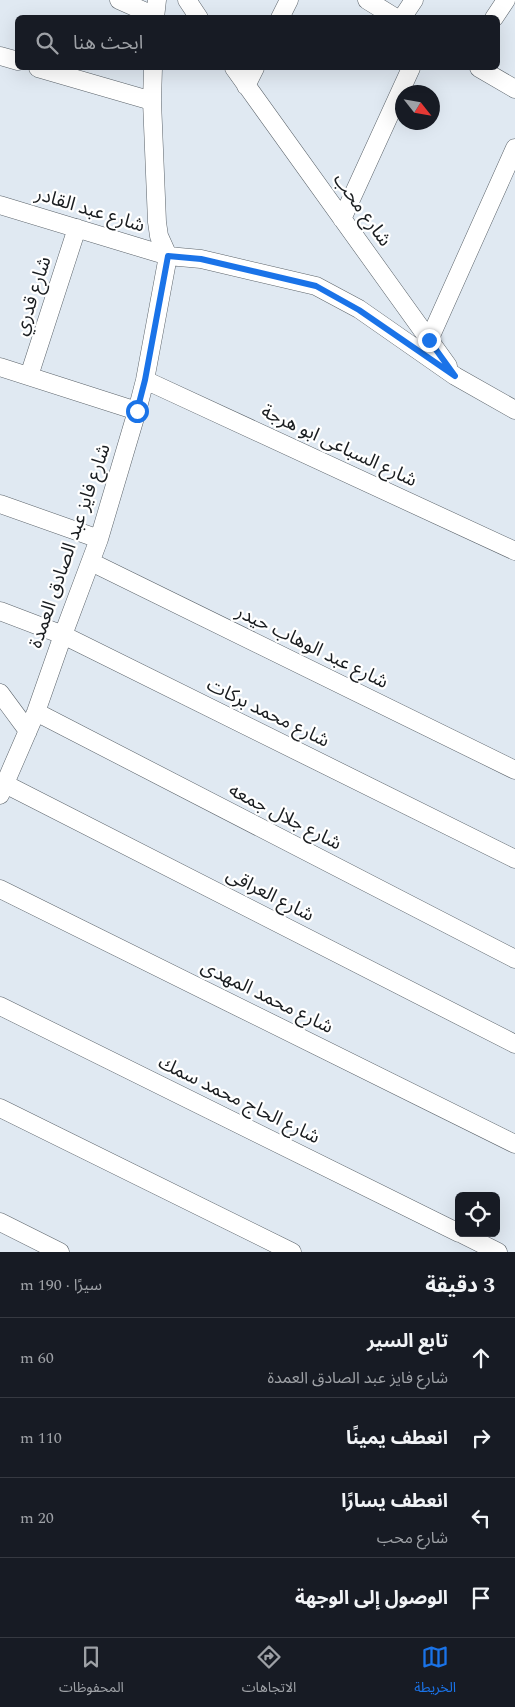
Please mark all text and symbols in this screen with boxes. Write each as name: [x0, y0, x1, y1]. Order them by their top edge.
search box: [15, 15, 500, 70]
icon: search: [33, 29, 61, 57]
text: ابحث هنا: [73, 29, 143, 58]
north arrow: [395, 85, 440, 130]
street label: شارع محب: [325, 167, 399, 253]
street label: شارع عبد القادر: [31, 179, 148, 240]
street label: شارع قدري: [7, 253, 59, 339]
route end: [418, 329, 441, 352]
street label: شارع السباعى ابو هرجة: [256, 397, 422, 495]
route start: [126, 400, 149, 423]
street label: شارع فايز عبد الصادق العمدة: [21, 440, 119, 652]
street label: شارع عبد الوهاب حيدر: [230, 597, 393, 697]
street label: شارع محمد بركات: [202, 671, 334, 755]
street label: شارع جلال جمعه: [223, 776, 347, 858]
street label: شارع العراقى: [221, 860, 319, 930]
street label: شارع محمد المهدى: [196, 952, 338, 1042]
street label: شارع الحاج محمد سمك: [153, 1048, 325, 1152]
map controls: [455, 1192, 500, 1237]
button: locate: [455, 1192, 500, 1237]
text: 3 دقيقة: [425, 1270, 495, 1302]
text: سيرًا · 190 m: [20, 1273, 102, 1297]
text: تابع السير: [367, 1327, 448, 1356]
icon: ahead: [467, 1344, 495, 1372]
text: 60 m: [20, 1346, 54, 1370]
text: شارع فايز عبد الصادق العمدة: [267, 1366, 448, 1390]
text: انعطف يمينًا: [346, 1424, 448, 1453]
icon: right: [467, 1424, 495, 1452]
text: 110 m: [20, 1426, 62, 1450]
text: انعطف يسارًا: [341, 1487, 448, 1516]
icon: left: [467, 1504, 495, 1532]
text: 20 m: [20, 1506, 54, 1530]
text: شارع محب: [377, 1526, 448, 1550]
text: الوصول إلى الوجهة: [295, 1584, 448, 1613]
icon: arrive: [467, 1584, 495, 1612]
tab: المحفوظات: [59, 1643, 124, 1702]
tab: الاتجاهات: [242, 1643, 296, 1702]
tab: الخريطة: [414, 1643, 456, 1702]

